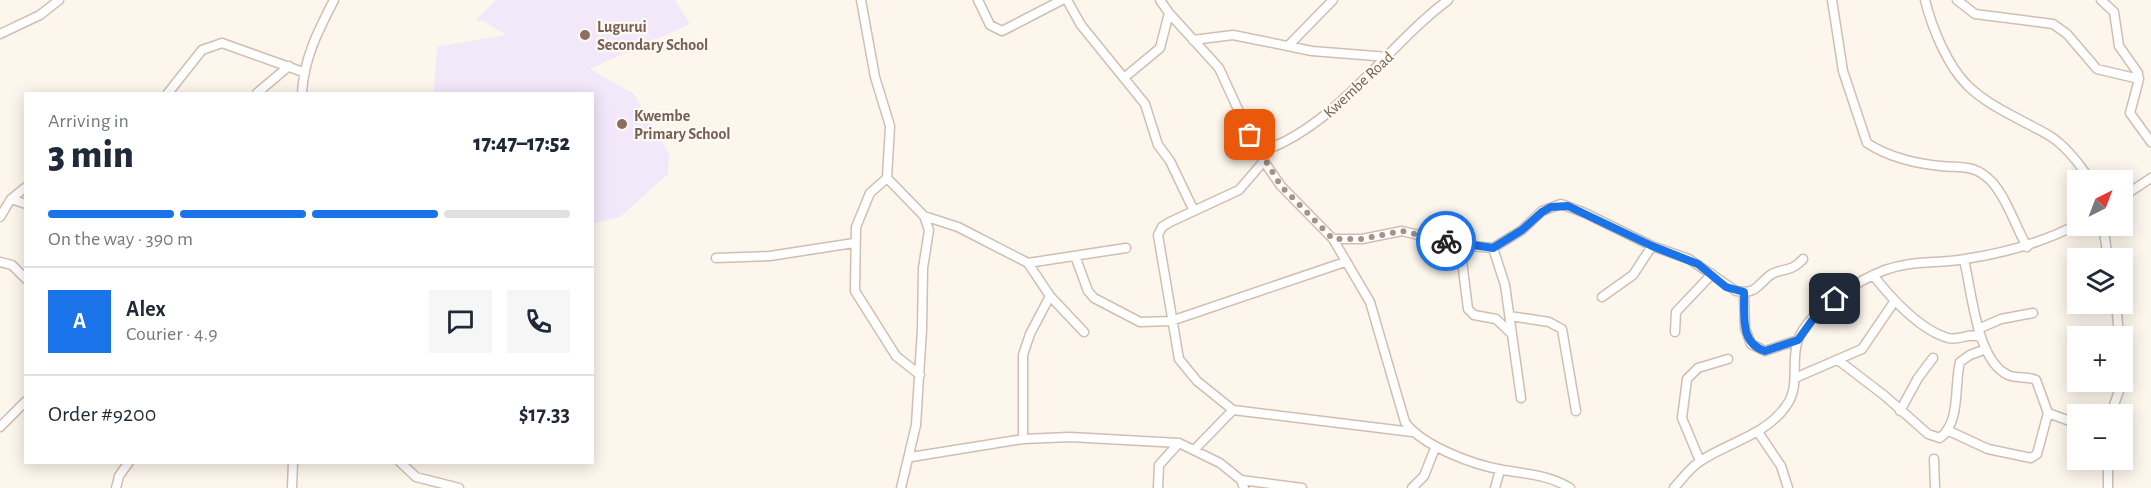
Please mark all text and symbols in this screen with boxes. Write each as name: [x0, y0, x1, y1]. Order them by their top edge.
place label: Lugurui Secondary School: [597, 19, 708, 54]
marker: Lugurui Secondary School: [578, 28, 592, 42]
street label: Kwembe Road: [1321, 48, 1397, 121]
place label: Kwembe Primary School: [634, 108, 731, 143]
pin: [1224, 109, 1275, 160]
text: Arriving in: [48, 111, 129, 131]
marker: Kwembe Primary School: [615, 117, 629, 131]
icon: bag: [1233, 118, 1266, 151]
text: 17:47–17:52: [473, 132, 570, 154]
text: 3 min: [48, 136, 134, 175]
north arrow: [2067, 170, 2133, 236]
map controls: [2067, 170, 2133, 470]
courier: [1416, 211, 1476, 271]
icon: bike: [1430, 225, 1463, 258]
text: On the way · 390 m: [48, 229, 193, 249]
button: layers: [2067, 248, 2133, 314]
pin: [1809, 273, 1860, 324]
icon: home: [1818, 282, 1851, 315]
button: chat: [429, 290, 492, 353]
button: phone: [507, 290, 570, 353]
text: Alex: [126, 298, 166, 320]
text: A: [73, 310, 86, 332]
text: Courier · 4.9: [126, 324, 218, 344]
button: +: [2067, 326, 2133, 392]
text: Order #9200: [48, 403, 156, 425]
text: $17.33: [519, 403, 570, 425]
button: −: [2067, 404, 2133, 470]

